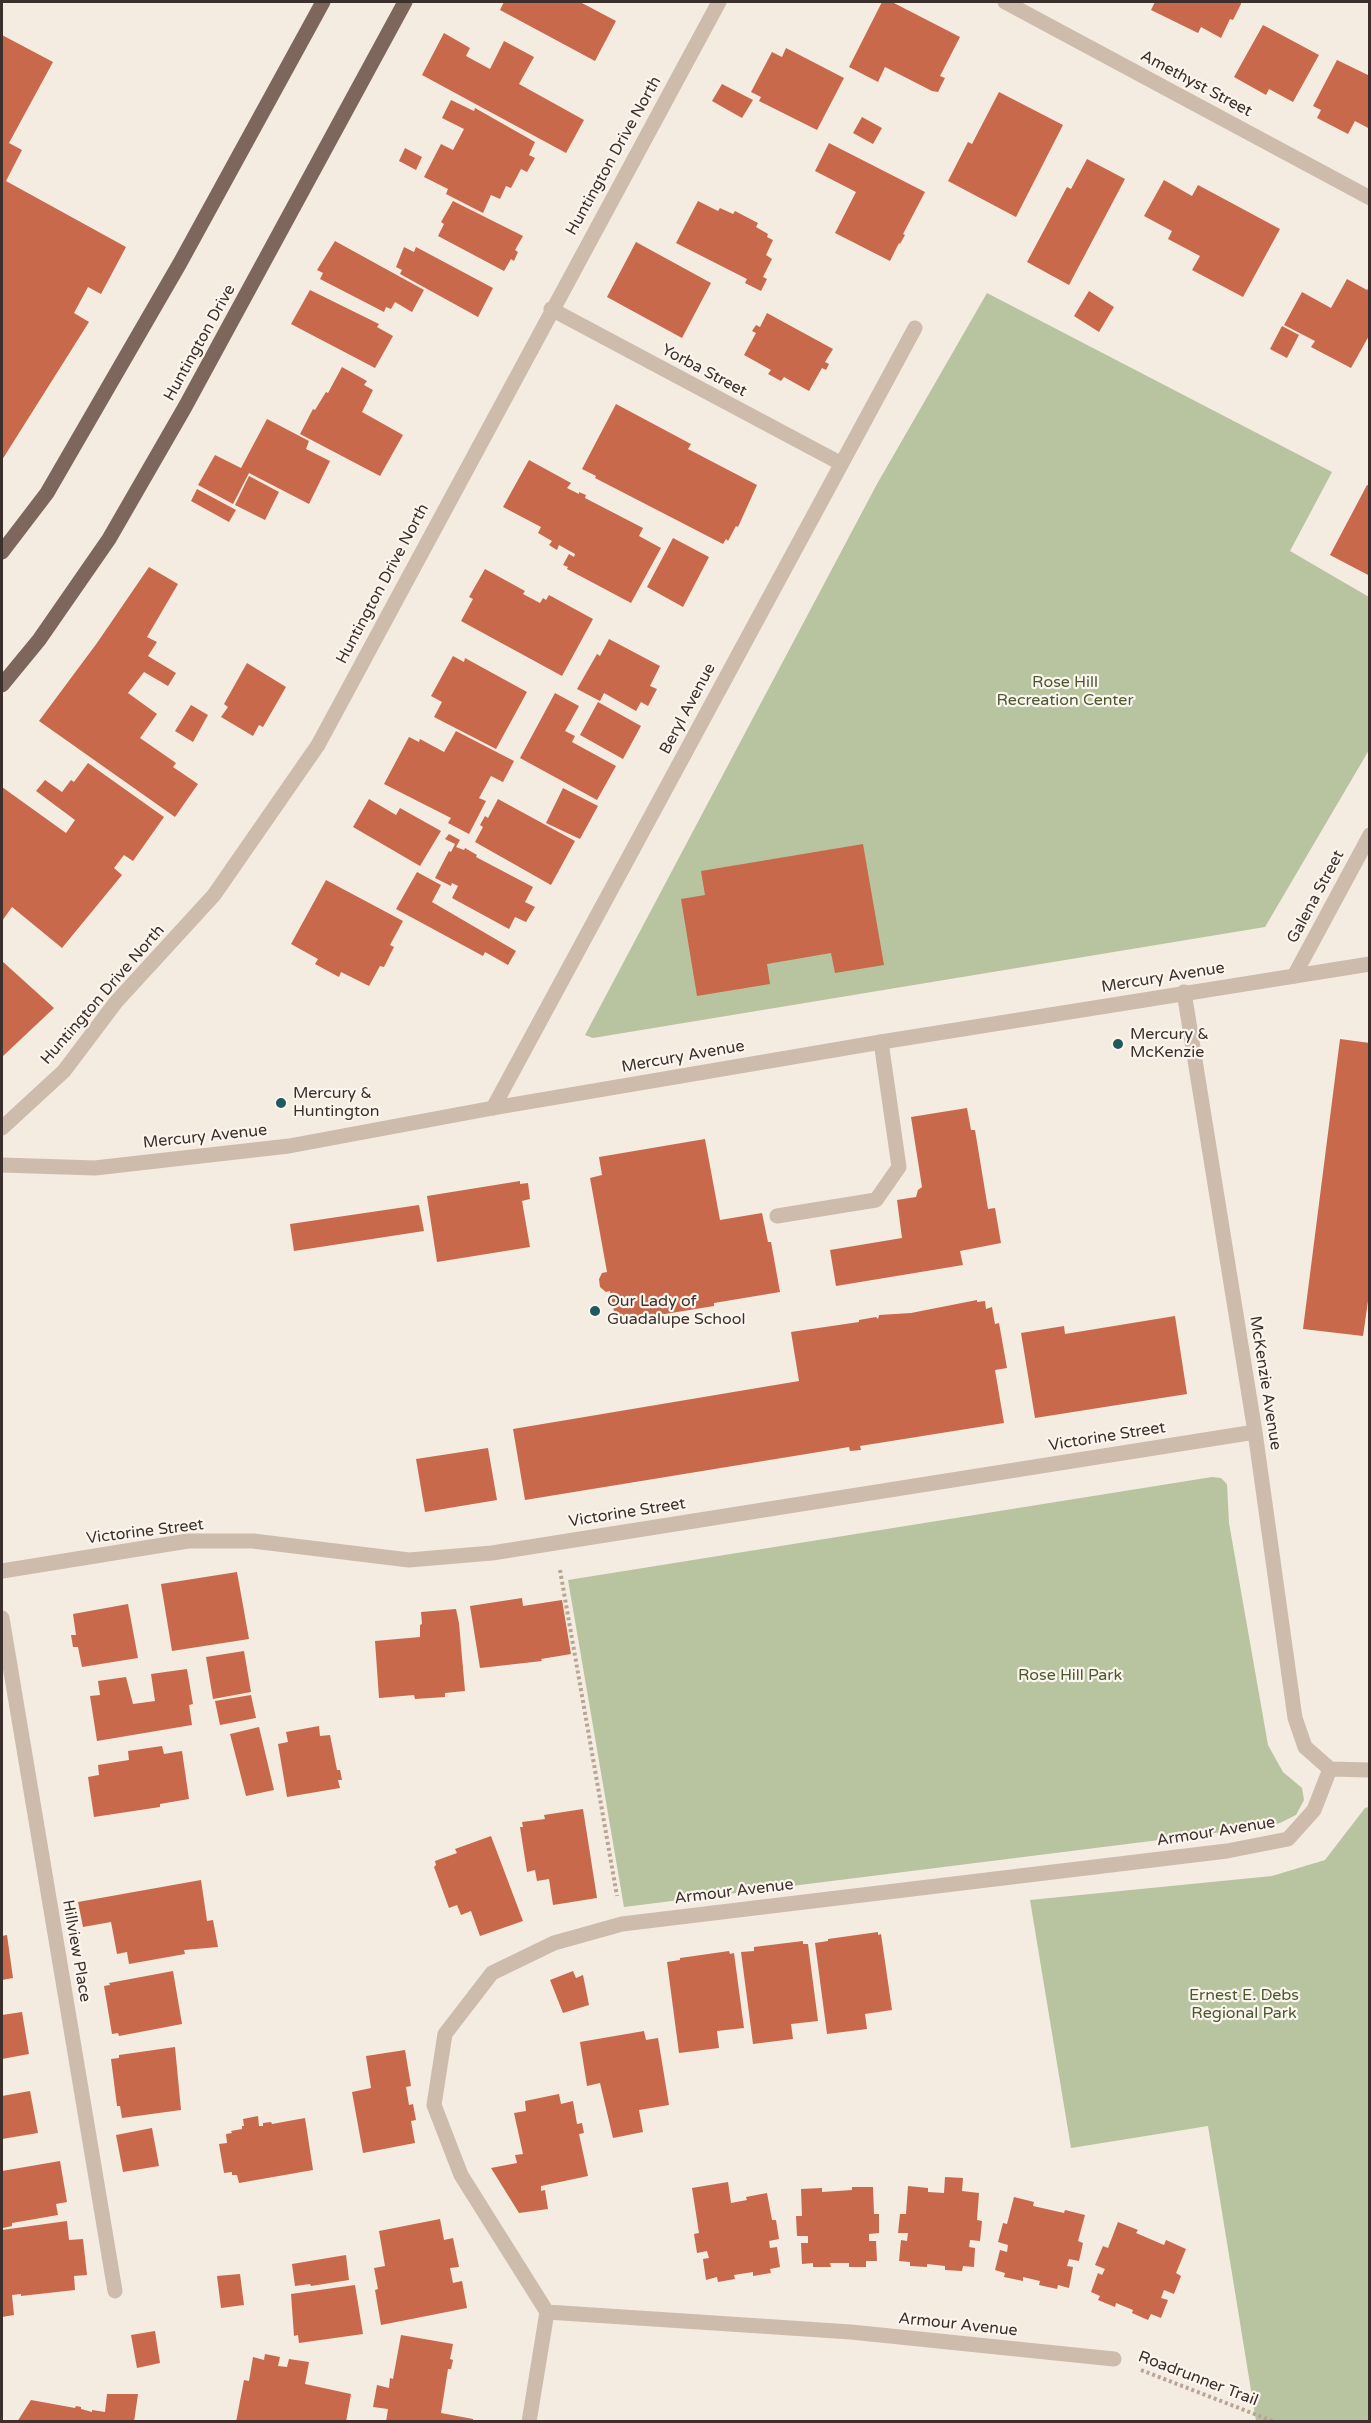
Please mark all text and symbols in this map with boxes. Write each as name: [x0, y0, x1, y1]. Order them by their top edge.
street label: Amethyst Street: [1137, 47, 1255, 121]
street label: Huntington Drive North: [562, 73, 666, 239]
street label: Huntington Drive: [160, 281, 240, 405]
street label: Yorba Street: [658, 340, 750, 402]
street label: Huntington Drive North: [333, 501, 433, 667]
street label: Beryl Avenue: [656, 660, 720, 758]
park label: Rose Hill Recreation Center: [996, 673, 1134, 711]
street label: Galena Street: [1283, 847, 1349, 947]
street label: Huntington Drive North: [37, 921, 169, 1069]
street label: Mercury Avenue: [1100, 959, 1226, 997]
place label: Mercury & McKenzie: [1130, 1025, 1209, 1063]
street label: Mercury Avenue: [620, 1037, 746, 1077]
marker: Mercury & McKenzie: [1111, 1037, 1125, 1051]
place label: Mercury & Huntington: [293, 1084, 380, 1122]
marker: Mercury & Huntington: [274, 1096, 288, 1110]
street label: Mercury Avenue: [142, 1121, 268, 1153]
place label: Our Lady of Guadalupe School: [607, 1292, 746, 1330]
marker: Our Lady of Guadalupe School: [588, 1304, 602, 1318]
street label: McKenzie Avenue: [1245, 1314, 1285, 1452]
street label: Victorine Street: [1047, 1418, 1167, 1456]
street label: Victorine Street: [567, 1494, 687, 1532]
street label: Victorine Street: [85, 1515, 205, 1549]
park label: Rose Hill Park: [1018, 1666, 1122, 1686]
street label: Armour Avenue: [1155, 1813, 1277, 1851]
street label: Armour Avenue: [673, 1875, 795, 1909]
street label: Hillview Place: [58, 1898, 94, 2004]
park label: Ernest E. Debs Regional Park: [1189, 1986, 1299, 2024]
street label: Armour Avenue: [897, 2309, 1019, 2341]
street label: Roadrunner Trail: [1135, 2347, 1261, 2411]

